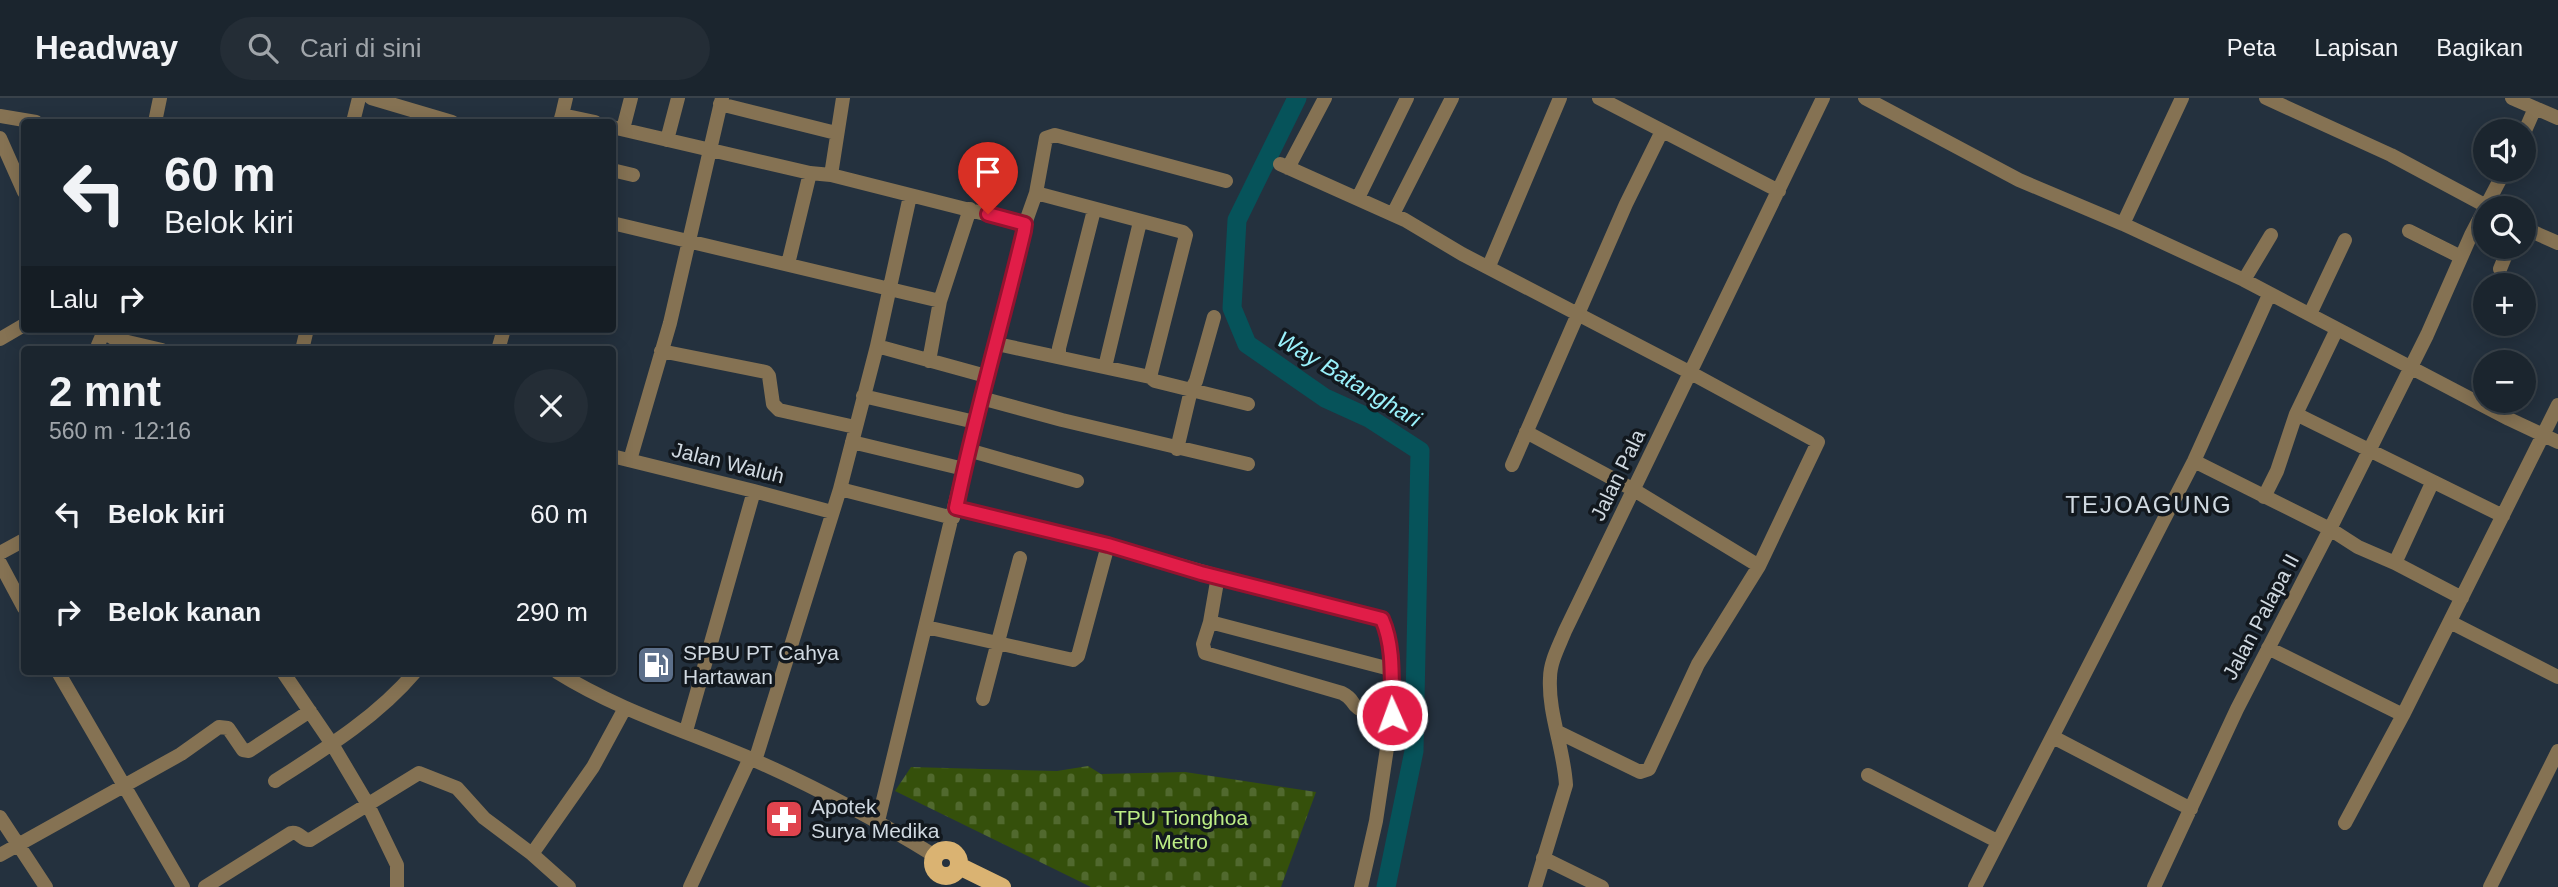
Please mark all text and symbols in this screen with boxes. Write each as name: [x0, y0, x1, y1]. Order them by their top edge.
search box: [220, 17, 710, 80]
text: Headway: [35, 29, 178, 66]
icon: search: [244, 29, 282, 67]
text: Cari di sini: [300, 33, 421, 63]
text: Peta: [2227, 34, 2276, 61]
text: Lapisan: [2314, 34, 2398, 61]
text: Bagikan: [2436, 34, 2523, 61]
map controls: [2473, 119, 2536, 413]
button: sound: [2473, 119, 2536, 182]
pin: [958, 142, 1018, 214]
icon: left: [49, 147, 140, 238]
text: 60 m: [164, 147, 276, 201]
icon: arrive: [969, 153, 1007, 191]
button: search: [2473, 196, 2536, 259]
text: Belok kiri: [164, 204, 294, 240]
button: +: [2473, 273, 2536, 336]
icon: right: [112, 280, 150, 318]
text: Lalu: [49, 284, 98, 314]
water label: Way Batanghari: [1272, 326, 1426, 433]
button: −: [2473, 350, 2536, 413]
text: 2 mnt: [49, 368, 161, 415]
button: close: [514, 369, 588, 443]
text: 560 m · 12:16: [49, 418, 191, 444]
street label: Jalan Pala: [1586, 425, 1650, 524]
street label: Jalan Waluh: [670, 437, 787, 488]
district label: TEJOAGUNG: [2065, 491, 2233, 518]
icon: left: [49, 495, 87, 533]
text: Belok kiri: [108, 499, 225, 529]
text: 60 m: [530, 499, 588, 529]
street label: Jalan Palapa II: [2218, 550, 2303, 684]
icon: right: [49, 593, 87, 631]
text: Belok kanan: [108, 597, 261, 627]
text: 290 m: [516, 597, 588, 627]
place label: SPBU PT Cahya Hartawan: [683, 641, 839, 688]
fuel station icon: SPBU PT Cahya Hartawan: [635, 644, 677, 686]
position arrow: [1355, 678, 1429, 752]
place label: Apotek Surya Medika: [811, 795, 940, 842]
pharmacy icon: Apotek Surya Medika: [763, 798, 805, 840]
park label: TPU Tionghoa Metro: [1114, 806, 1248, 853]

